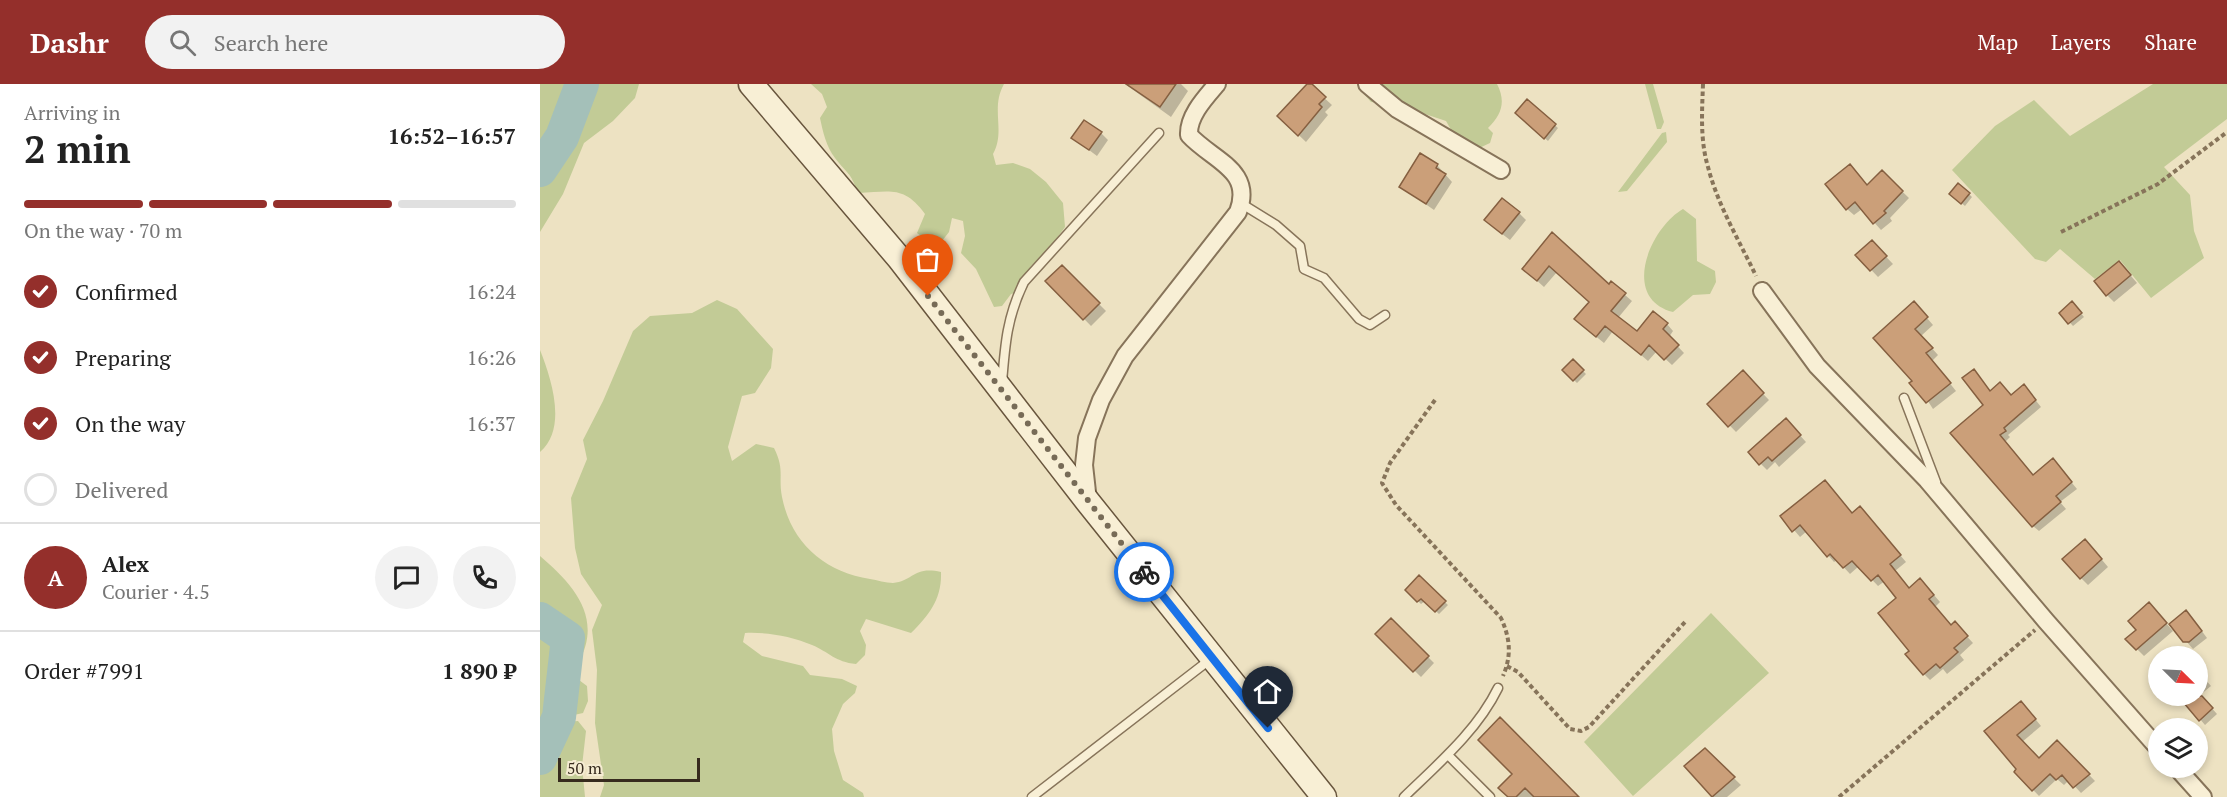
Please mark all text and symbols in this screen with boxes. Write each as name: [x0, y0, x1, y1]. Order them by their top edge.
search box: [145, 15, 565, 69]
text: Dashr: [30, 24, 109, 61]
icon: search: [166, 26, 199, 59]
text: Search here: [214, 28, 328, 57]
text: Map: [1977, 28, 2018, 56]
text: Layers: [2051, 28, 2111, 56]
text: Share: [2144, 28, 2197, 56]
text: Arriving in: [24, 99, 120, 126]
text: 16:52–16:57: [388, 121, 516, 150]
text: 2 min: [24, 122, 131, 174]
text: On the way · 70 m: [24, 217, 182, 244]
pin: [902, 234, 953, 296]
icon: bag: [911, 243, 944, 276]
icon: check: [24, 275, 57, 308]
text: Confirmed: [75, 277, 178, 306]
text: 16:24: [467, 278, 516, 305]
icon: check: [24, 341, 57, 374]
text: Preparing: [75, 343, 171, 372]
text: 16:26: [467, 344, 516, 371]
icon: check: [24, 407, 57, 440]
text: On the way: [75, 409, 185, 438]
text: 16:37: [467, 410, 516, 437]
text: Delivered: [75, 475, 168, 504]
courier: [1114, 542, 1174, 602]
button: chat: [375, 546, 438, 609]
button: phone: [453, 546, 516, 609]
text: Alex: [102, 549, 149, 578]
icon: bike: [1128, 556, 1161, 589]
text: A: [47, 563, 64, 592]
text: Courier · 4.5: [102, 578, 210, 605]
north arrow: [2148, 646, 2208, 706]
map controls: [2148, 646, 2208, 778]
text: Order #7991: [24, 656, 144, 685]
text: 1 890 ₽: [442, 656, 516, 685]
pin: [1242, 666, 1293, 728]
icon: home: [1251, 675, 1284, 708]
button: layers: [2148, 718, 2208, 778]
scale bar: [558, 755, 700, 782]
text: 50 m: [567, 757, 602, 779]

